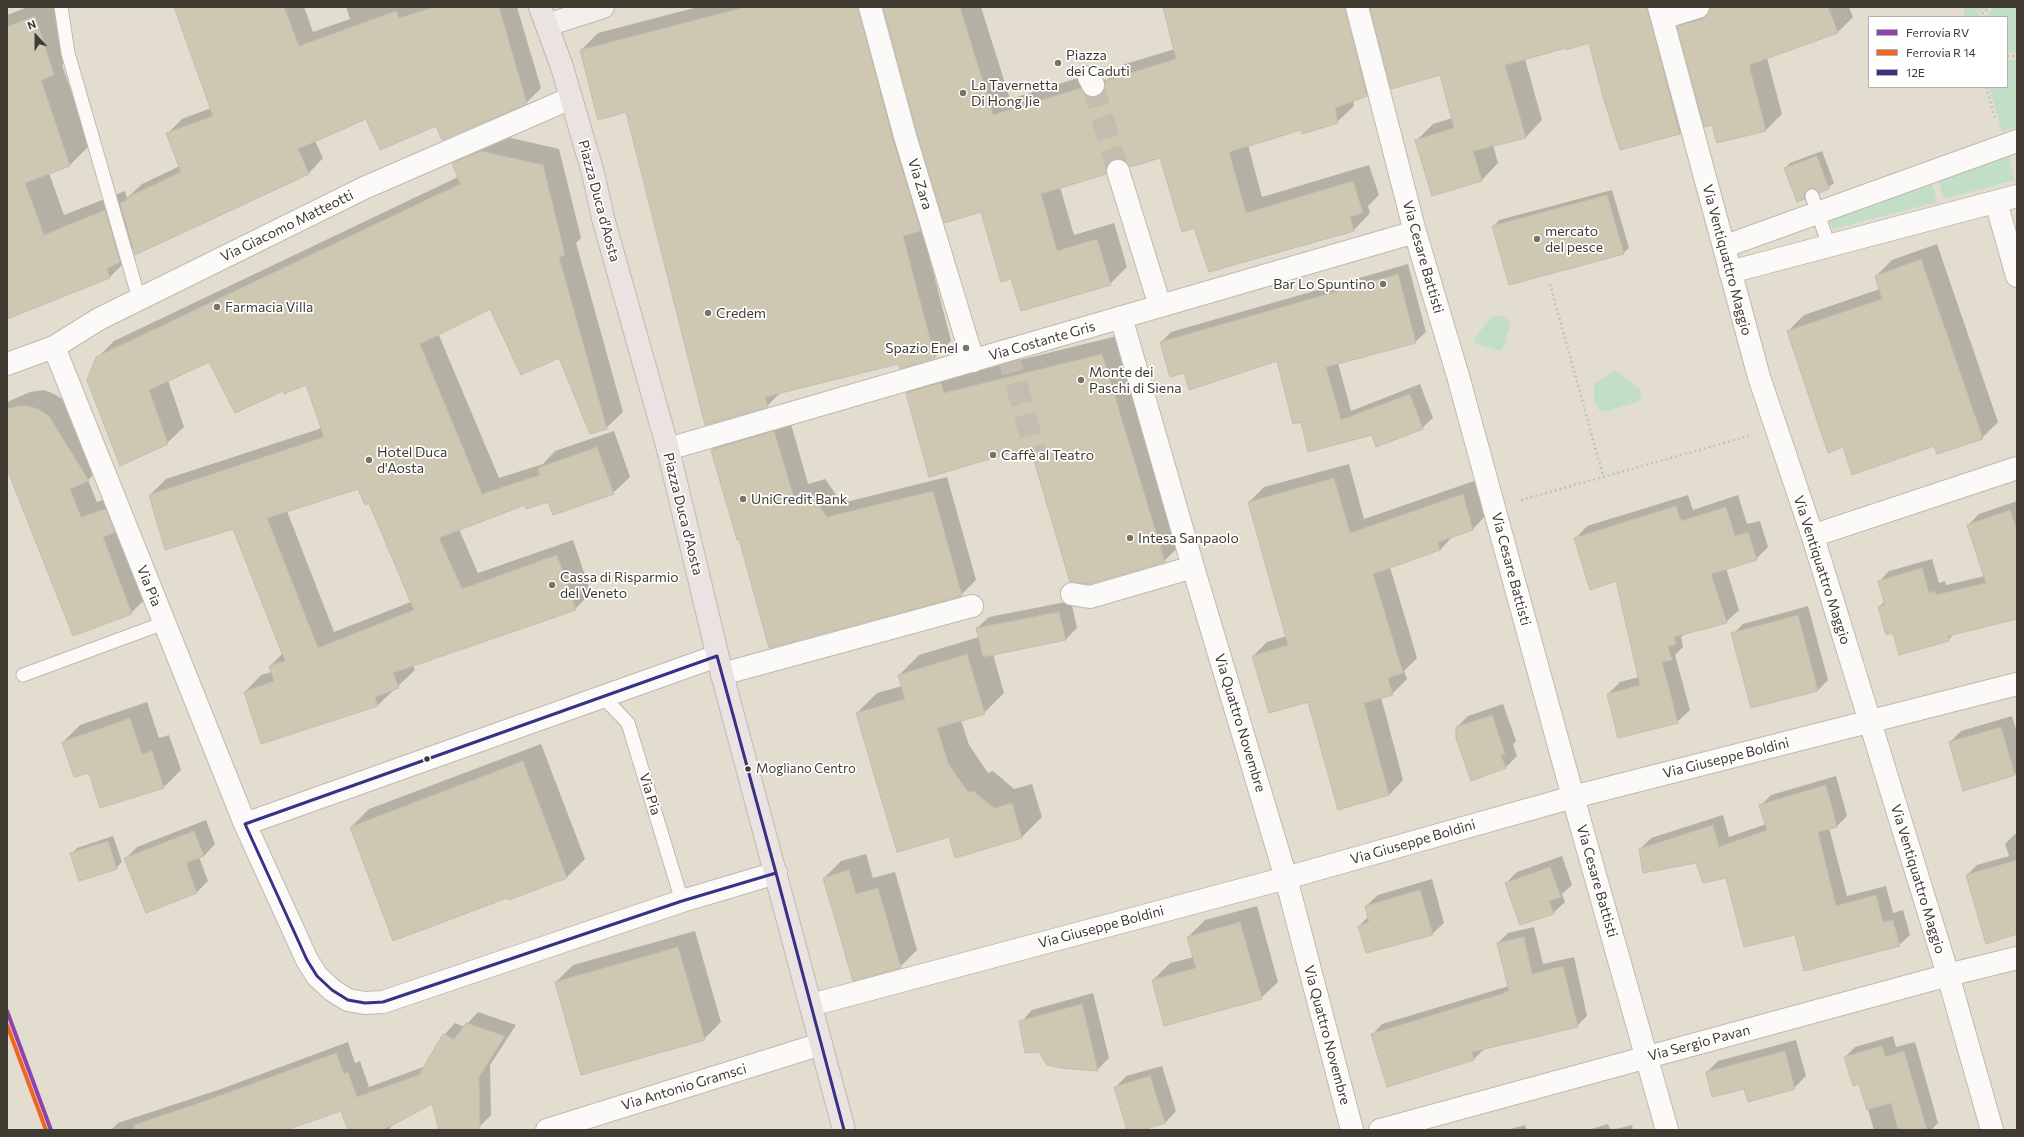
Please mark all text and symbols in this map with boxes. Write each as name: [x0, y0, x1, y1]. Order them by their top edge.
north arrow: [16, 16, 56, 56]
legend: [1868, 16, 2008, 88]
text: N: [25, 17, 38, 32]
text: Ferrovia RV: [1906, 25, 1969, 39]
text: Ferrovia R 14: [1906, 45, 1976, 59]
place label: Piazza dei Caduti: [1066, 47, 1130, 80]
marker: Piazza dei Caduti: [1053, 58, 1063, 68]
text: 12E: [1906, 65, 1925, 79]
place label: La Tavernetta Di Hong Jie: [971, 77, 1058, 110]
marker: La Tavernetta Di Hong Jie: [958, 88, 968, 98]
street label: Piazza Duca d'Aosta: [575, 138, 623, 264]
street label: Via Zara: [904, 156, 936, 212]
street label: Via Ventiquattro Maggio: [1699, 183, 1755, 337]
street label: Via Giacomo Matteotti: [218, 187, 356, 265]
street label: Via Cesare Battisti: [1399, 199, 1447, 315]
place label: mercato del pesce: [1545, 223, 1603, 256]
marker: mercato del pesce: [1532, 234, 1542, 244]
place label: Bar Lo Spuntino: [1273, 276, 1375, 292]
marker: Bar Lo Spuntino: [1378, 279, 1388, 289]
place label: Farmacia Villa: [225, 299, 313, 315]
marker: Farmacia Villa: [212, 302, 222, 312]
place label: Credem: [716, 305, 766, 321]
marker: Credem: [703, 308, 713, 318]
street label: Via Costante Gris: [987, 318, 1097, 364]
place label: Spazio Enel: [885, 340, 958, 356]
marker: Spazio Enel: [961, 343, 971, 353]
place label: Monte dei Paschi di Siena: [1089, 364, 1182, 396]
marker: Monte dei Paschi di Siena: [1076, 375, 1086, 385]
place label: Hotel Duca d'Aosta: [377, 444, 447, 476]
place label: Caffè al Teatro: [1001, 447, 1094, 463]
marker: Caffè al Teatro: [988, 450, 998, 460]
street label: Piazza Duca d'Aosta: [660, 451, 706, 577]
marker: Hotel Duca d'Aosta: [364, 455, 374, 465]
place label: UniCredit Bank: [751, 491, 847, 507]
street label: Via Ventiquattro Maggio: [1790, 493, 1854, 647]
marker: UniCredit Bank: [738, 494, 748, 504]
street label: Via Cesare Battisti: [1488, 511, 1534, 627]
place label: Intesa Sanpaolo: [1138, 530, 1239, 546]
marker: Intesa Sanpaolo: [1125, 533, 1135, 543]
street label: Via Pia: [133, 563, 165, 609]
place label: Cassa di Risparmio del Veneto: [560, 569, 679, 602]
marker: Cassa di Risparmio del Veneto: [547, 580, 557, 590]
street label: Via Quattro Novembre: [1211, 652, 1269, 794]
street label: Via Giuseppe Boldini: [1661, 734, 1791, 782]
unlabelled marker: [422, 754, 432, 764]
place label: Mogliano Centro: [756, 761, 856, 777]
marker: Mogliano Centro: [743, 764, 753, 774]
street label: Via Pia: [636, 771, 664, 817]
street label: Via Ventiquattro Maggio: [1887, 802, 1949, 956]
street label: Via Giuseppe Boldini: [1348, 816, 1478, 868]
street label: Via Cesare Battisti: [1573, 823, 1621, 939]
street label: Via Giuseppe Boldini: [1036, 902, 1166, 952]
street label: Via Quattro Novembre: [1300, 963, 1354, 1107]
street label: Via Sergio Pavan: [1646, 1021, 1752, 1065]
street label: Via Antonio Gramsci: [620, 1060, 748, 1114]

